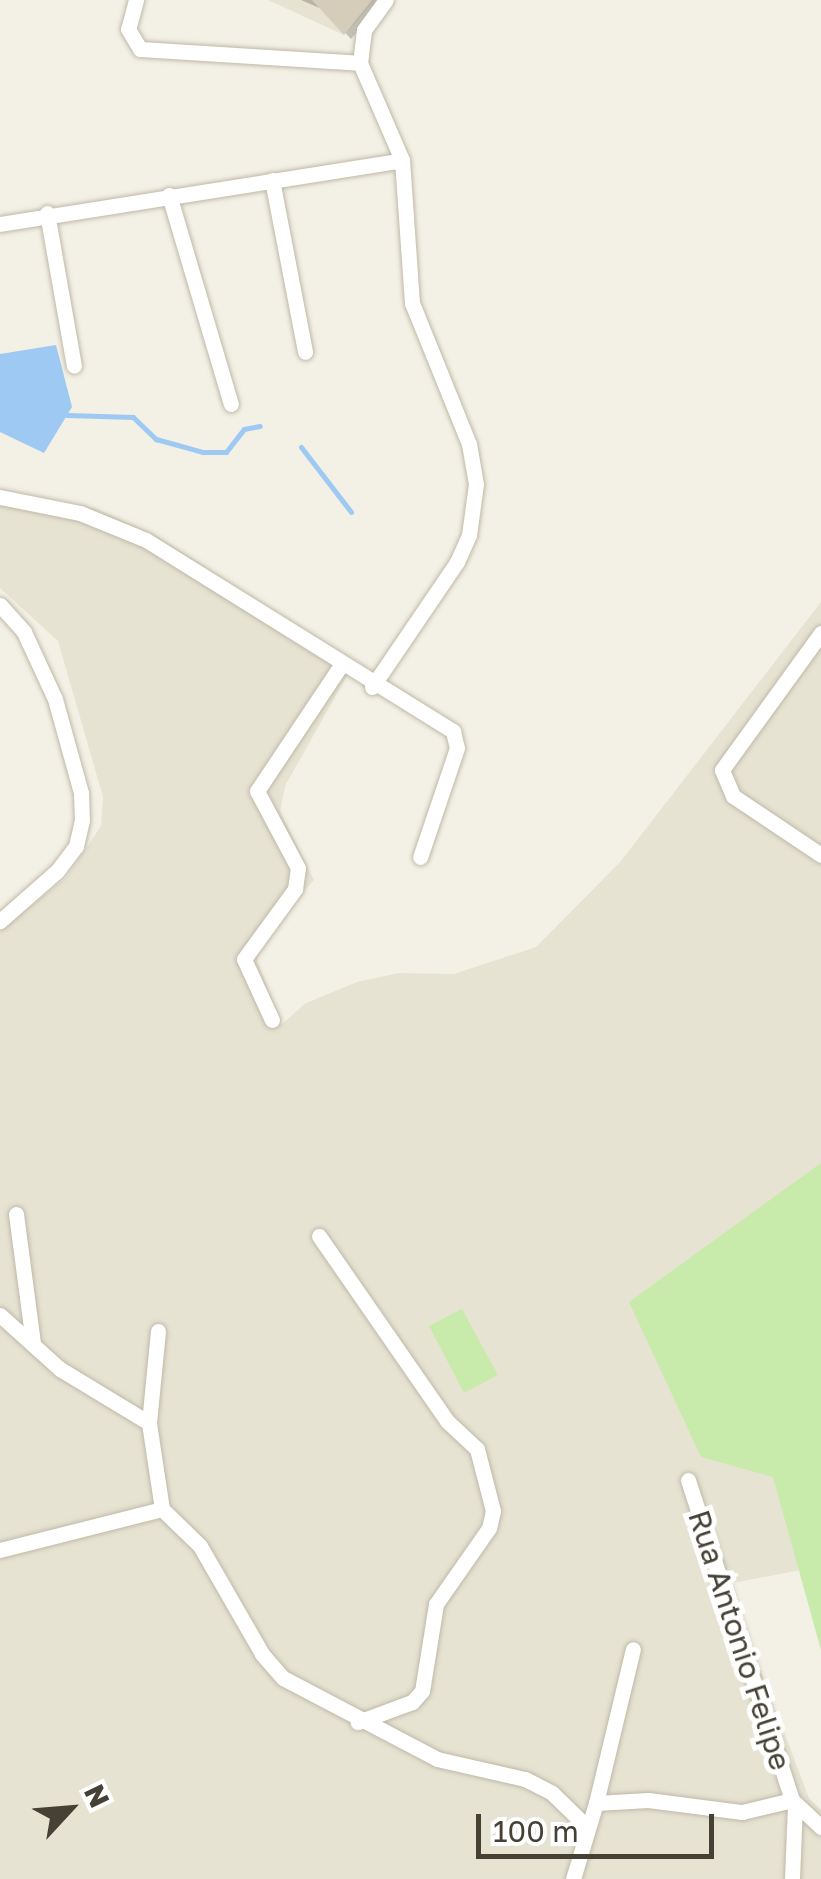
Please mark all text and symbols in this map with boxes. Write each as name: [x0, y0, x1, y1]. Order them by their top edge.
street label: Rua Antonio Felipe: [681, 1506, 799, 1774]
north arrow: [20, 1759, 120, 1859]
text: N: [78, 1779, 117, 1812]
scale bar: [481, 1794, 718, 1856]
text: 100 m: [493, 1813, 579, 1849]

